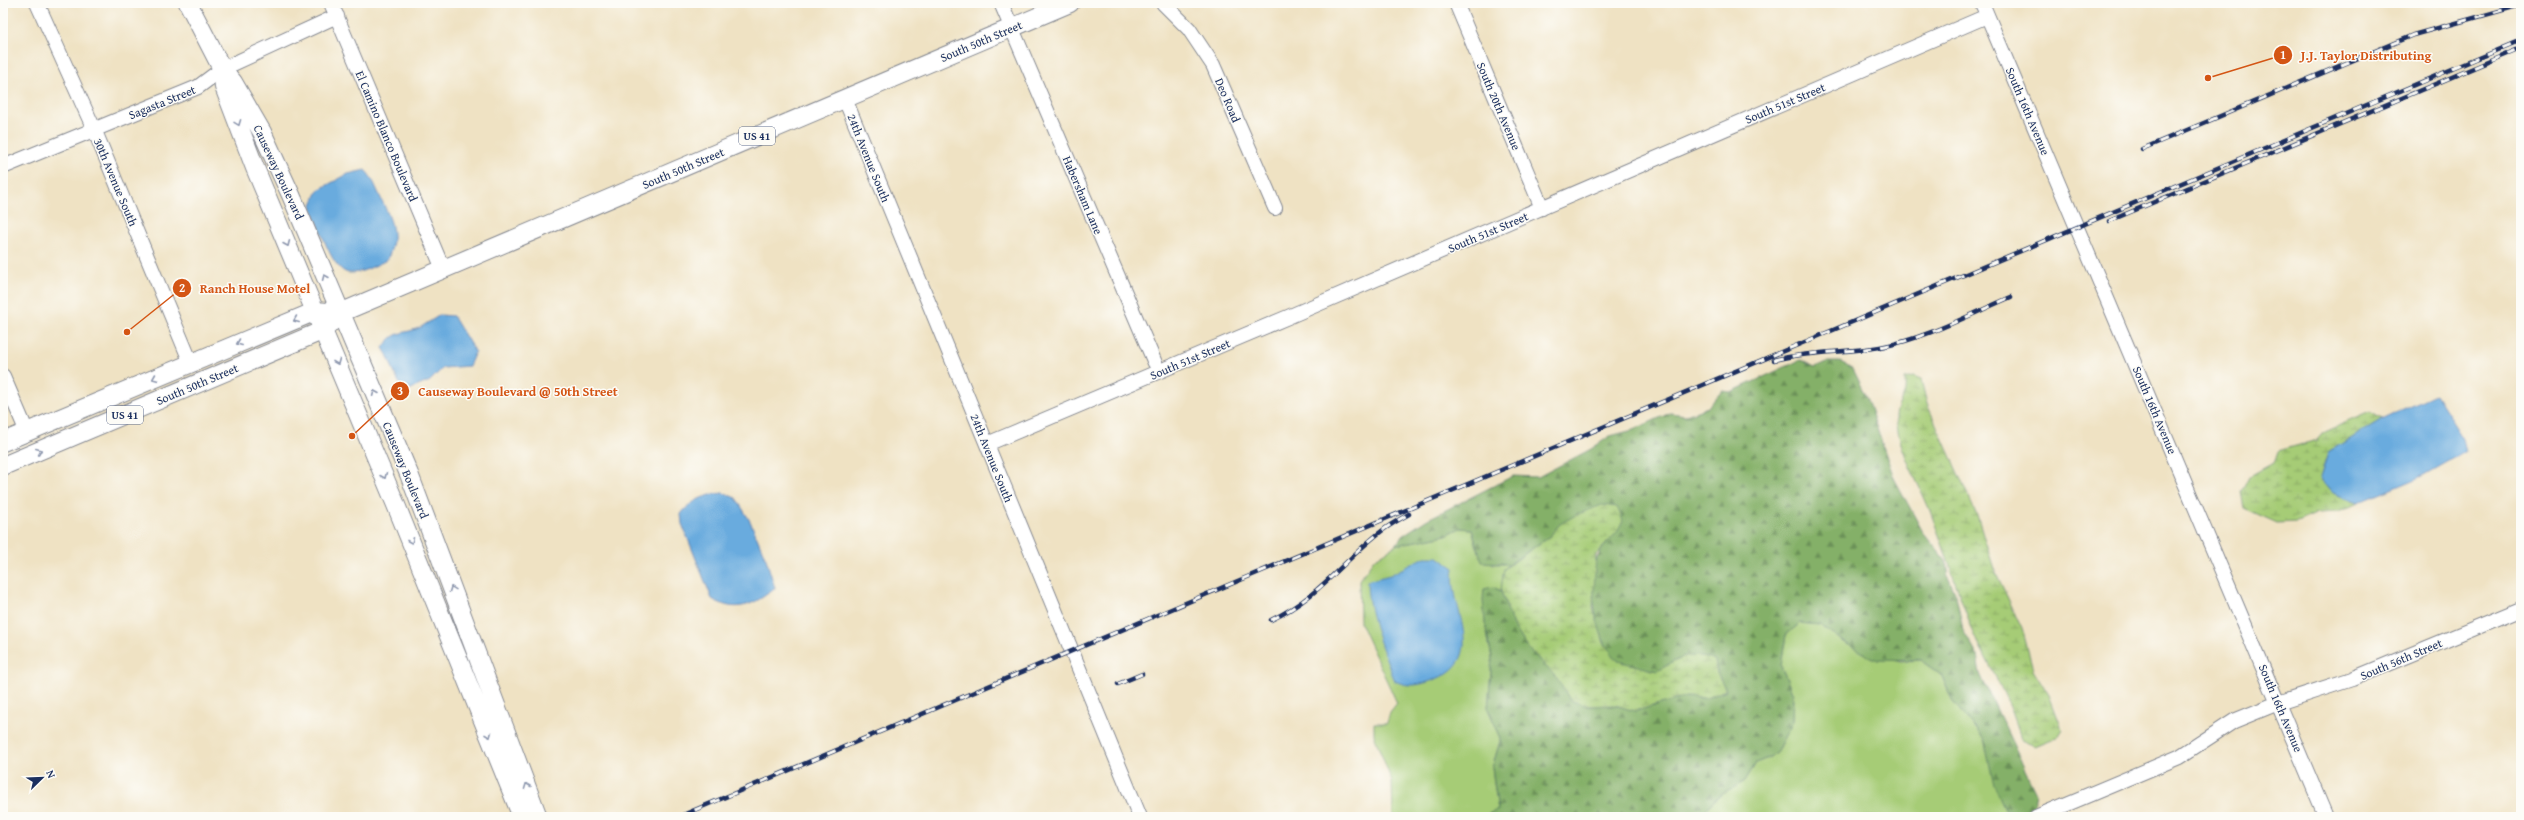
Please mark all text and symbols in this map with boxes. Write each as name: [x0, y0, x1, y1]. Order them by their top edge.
street label: South 50th Street: [937, 16, 1025, 66]
callout: J.J. Taylor Distributing: [2273, 43, 2440, 68]
text: 1: [2280, 46, 2286, 63]
text: J.J. Taylor Distributing: [2299, 46, 2431, 65]
street label: South 20th Avenue: [1473, 59, 1525, 153]
street label: South 16th Avenue: [2002, 64, 2054, 158]
street label: El Camino Blanco Boulevard: [352, 68, 423, 205]
street label: Deo Road: [1211, 75, 1245, 125]
street label: South 51st Street: [1742, 78, 1828, 128]
street label: Sagasta Street: [126, 81, 199, 123]
street label: 24th Avenue South: [843, 111, 895, 205]
one-way arrow: [234, 120, 242, 127]
street label: Causeway Boulevard: [250, 122, 309, 223]
road number: US 41: [739, 127, 775, 145]
street label: 30th Avenue South: [90, 135, 142, 229]
street label: South 50th Street: [639, 143, 727, 193]
street label: Habersham Lane: [1059, 153, 1107, 237]
street label: South 51st Street: [1445, 207, 1531, 257]
one-way arrow: [283, 240, 291, 247]
one-way arrow: [322, 273, 330, 281]
callout: Ranch House Motel: [172, 276, 318, 301]
text: 2: [179, 279, 185, 296]
text: Ranch House Motel: [200, 279, 310, 298]
one-way arrow: [292, 315, 299, 323]
street label: South 51st Street: [1147, 334, 1233, 384]
one-way arrow: [235, 338, 243, 346]
one-way arrow: [332, 357, 340, 365]
street label: South 50th Street: [153, 359, 241, 409]
street label: South 16th Avenue: [2129, 363, 2181, 457]
one-way arrow: [152, 373, 160, 381]
callout: Causeway Boulevard @ 50th Street: [390, 379, 625, 404]
text: 3: [397, 382, 403, 399]
text: Causeway Boulevard @ 50th Street: [418, 382, 618, 401]
one-way arrow: [371, 390, 379, 397]
road number: US 41: [107, 406, 143, 424]
street label: 24th Avenue South: [966, 411, 1018, 505]
street label: Causeway Boulevard: [379, 419, 433, 521]
one-way arrow: [34, 448, 42, 456]
one-way arrow: [379, 472, 387, 479]
one-way arrow: [406, 537, 414, 545]
one-way arrow: [448, 585, 456, 592]
street label: South 56th Street: [2357, 634, 2445, 684]
street label: South 16th Avenue: [2255, 661, 2307, 755]
one-way arrow: [484, 731, 492, 739]
north arrow: [22, 758, 62, 798]
text: N: [42, 768, 60, 781]
one-way arrow: [523, 783, 531, 790]

